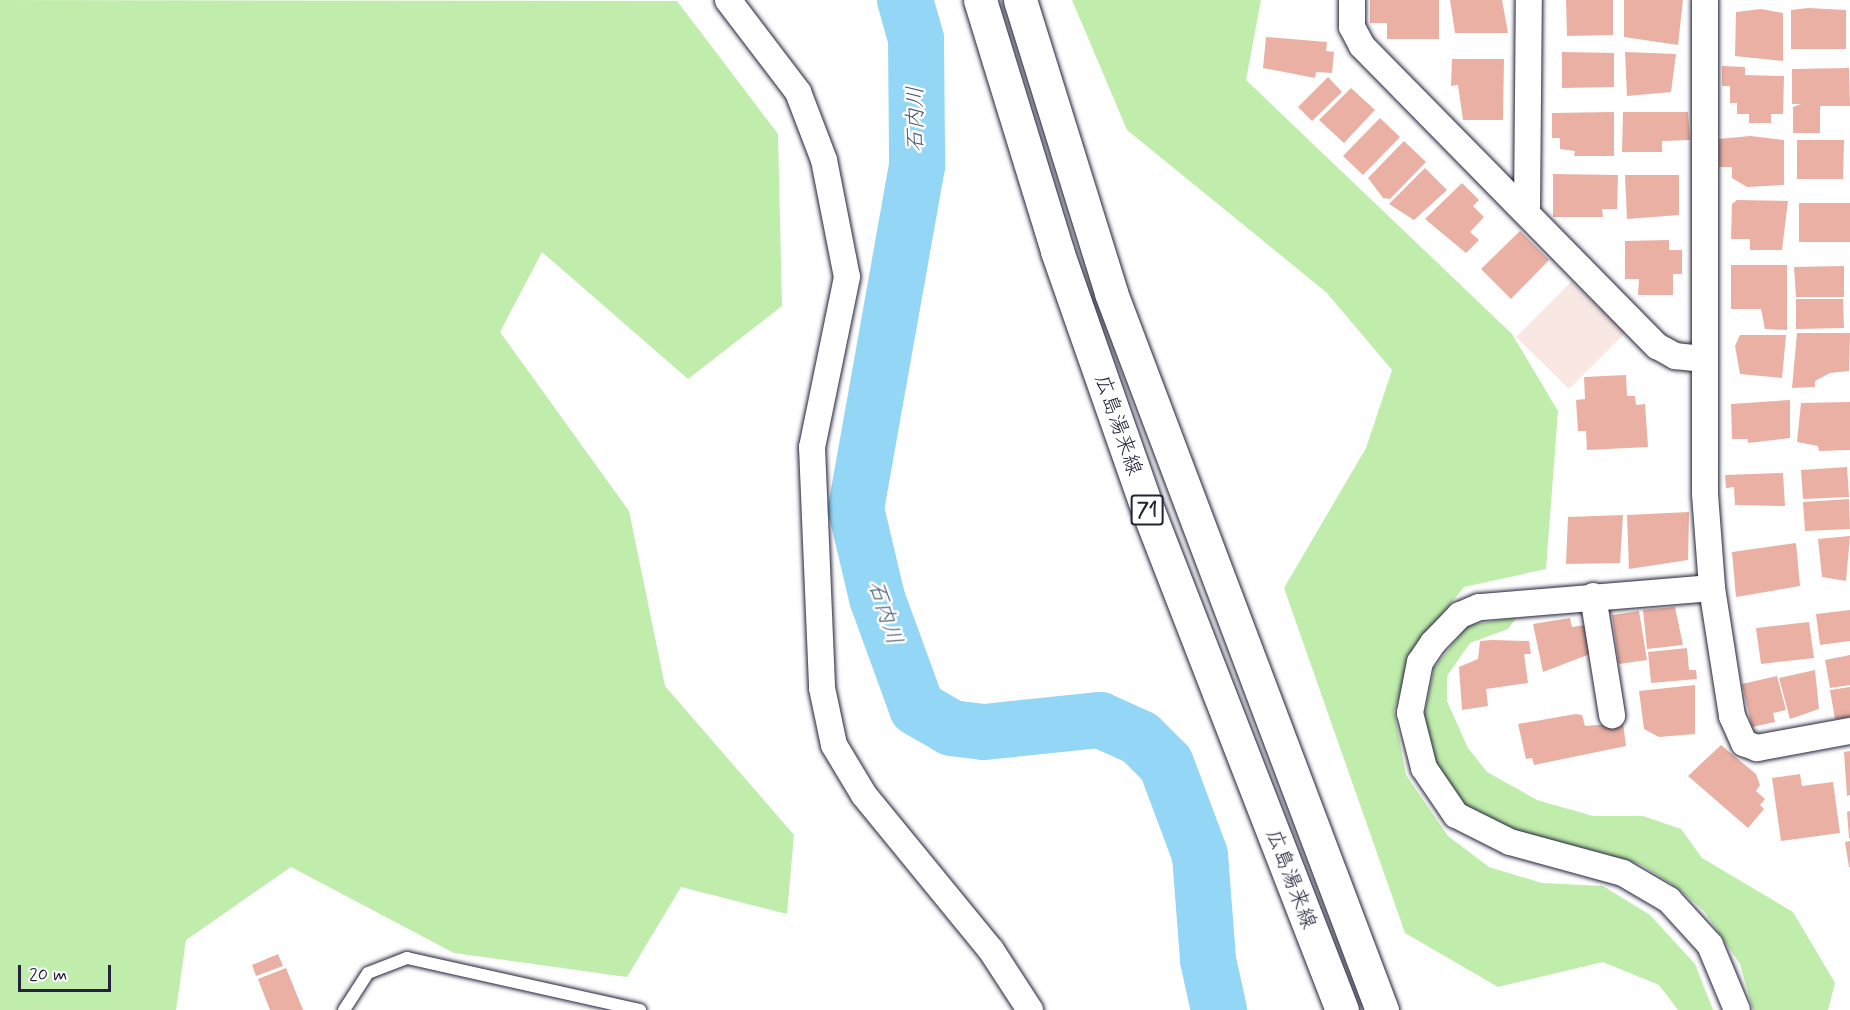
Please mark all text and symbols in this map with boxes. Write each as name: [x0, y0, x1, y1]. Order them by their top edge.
water label: 石内川: [904, 86, 930, 152]
street label: 広島湯来線: [1089, 371, 1147, 479]
road number: 71: [1130, 493, 1164, 527]
water label: 石内川: [861, 578, 907, 648]
street label: 広島湯来線: [1260, 825, 1322, 933]
scale bar: [21, 953, 114, 991]
text: 20 m: [29, 963, 67, 987]

